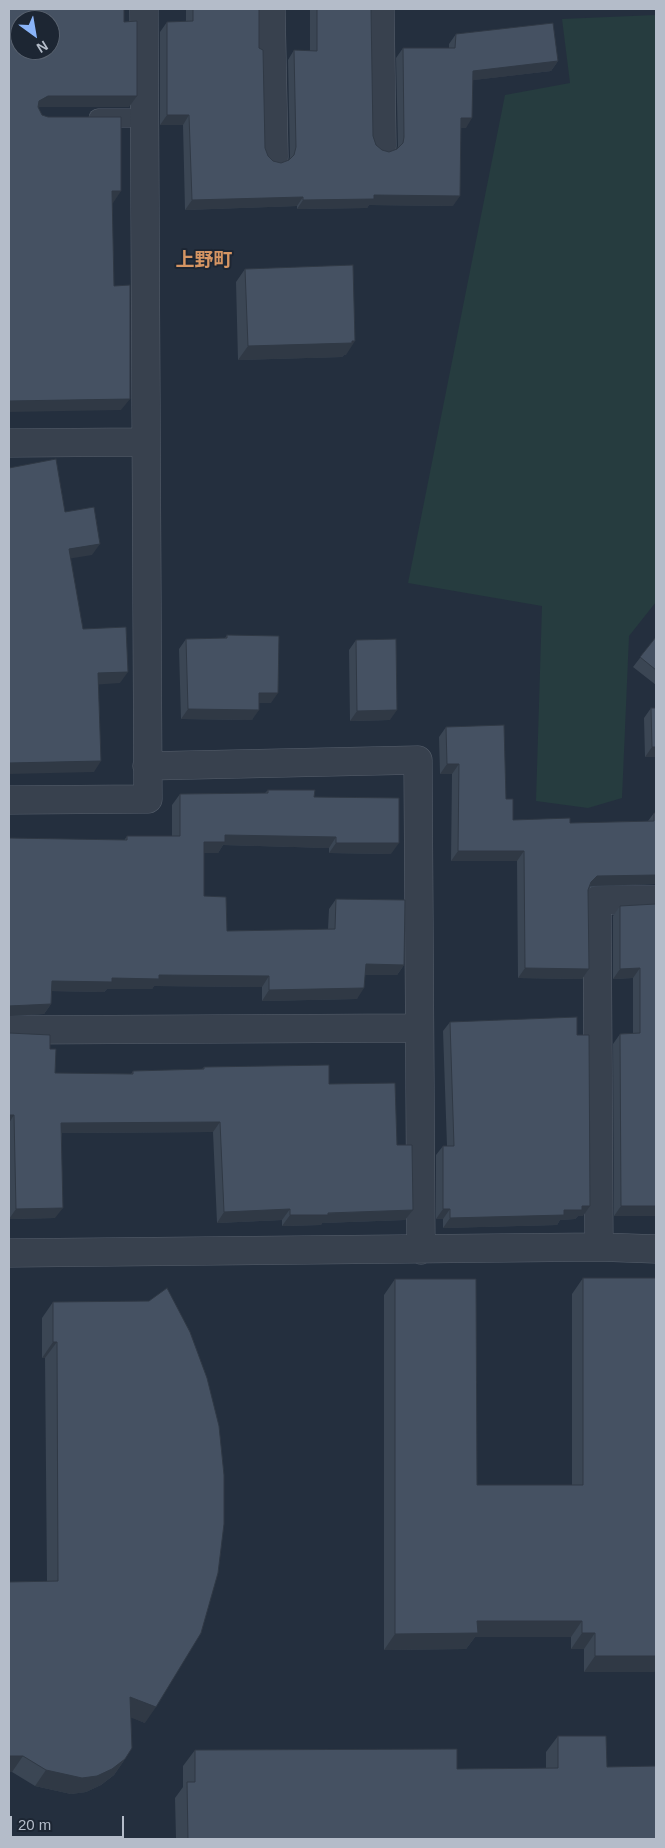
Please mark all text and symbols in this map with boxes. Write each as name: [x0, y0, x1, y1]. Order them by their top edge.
north arrow: [10, 10, 60, 60]
text: N: [34, 37, 51, 56]
district label: 上野町: [176, 250, 232, 272]
scale bar: [12, 1806, 126, 1838]
text: 20 m: [18, 1816, 51, 1833]

